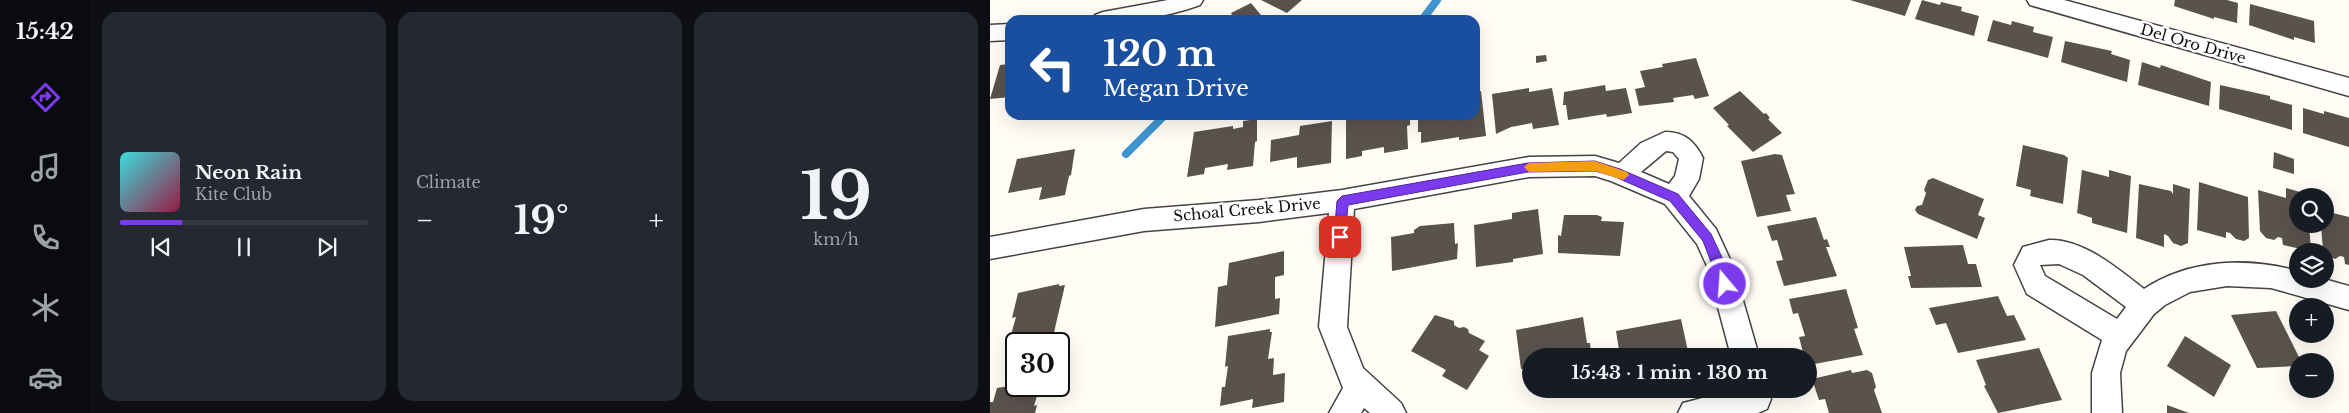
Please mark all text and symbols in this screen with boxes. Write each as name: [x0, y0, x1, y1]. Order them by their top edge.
text: 15:42: [16, 18, 74, 45]
street label: Del Oro Drive: [2138, 19, 2248, 68]
text: 120 m: [1103, 32, 1216, 75]
icon: left: [1020, 35, 1085, 100]
text: Megan Drive: [1103, 75, 1249, 102]
icon: directions: [28, 80, 63, 115]
icon: music: [28, 150, 63, 185]
text: 19: [800, 156, 872, 237]
text: Neon Rain: [195, 161, 302, 184]
text: Climate: [416, 172, 481, 192]
text: Kite Club: [195, 184, 272, 204]
map controls: [2289, 188, 2334, 398]
button: search: [2289, 188, 2334, 233]
street label: Schoal Creek Drive: [1173, 194, 1321, 225]
text: 19°: [514, 197, 569, 244]
text: −: [416, 203, 434, 238]
text: +: [649, 203, 664, 238]
pin: [1319, 216, 1361, 258]
icon: phone: [28, 220, 63, 255]
icon: arrive: [1326, 223, 1354, 251]
text: km/h: [813, 229, 859, 249]
icon: previous: [147, 233, 175, 261]
icon: pause: [230, 233, 258, 261]
icon: next: [313, 233, 341, 261]
button: layers: [2289, 243, 2334, 288]
position arrow: [1698, 257, 1750, 309]
icon: climate: [28, 290, 63, 325]
button: +: [2289, 298, 2334, 343]
speed limit sign: 30: [1005, 332, 1070, 397]
button: −: [2289, 353, 2334, 398]
icon: car: [28, 360, 63, 395]
text: 15:43 · 1 min · 130 m: [1571, 361, 1768, 384]

